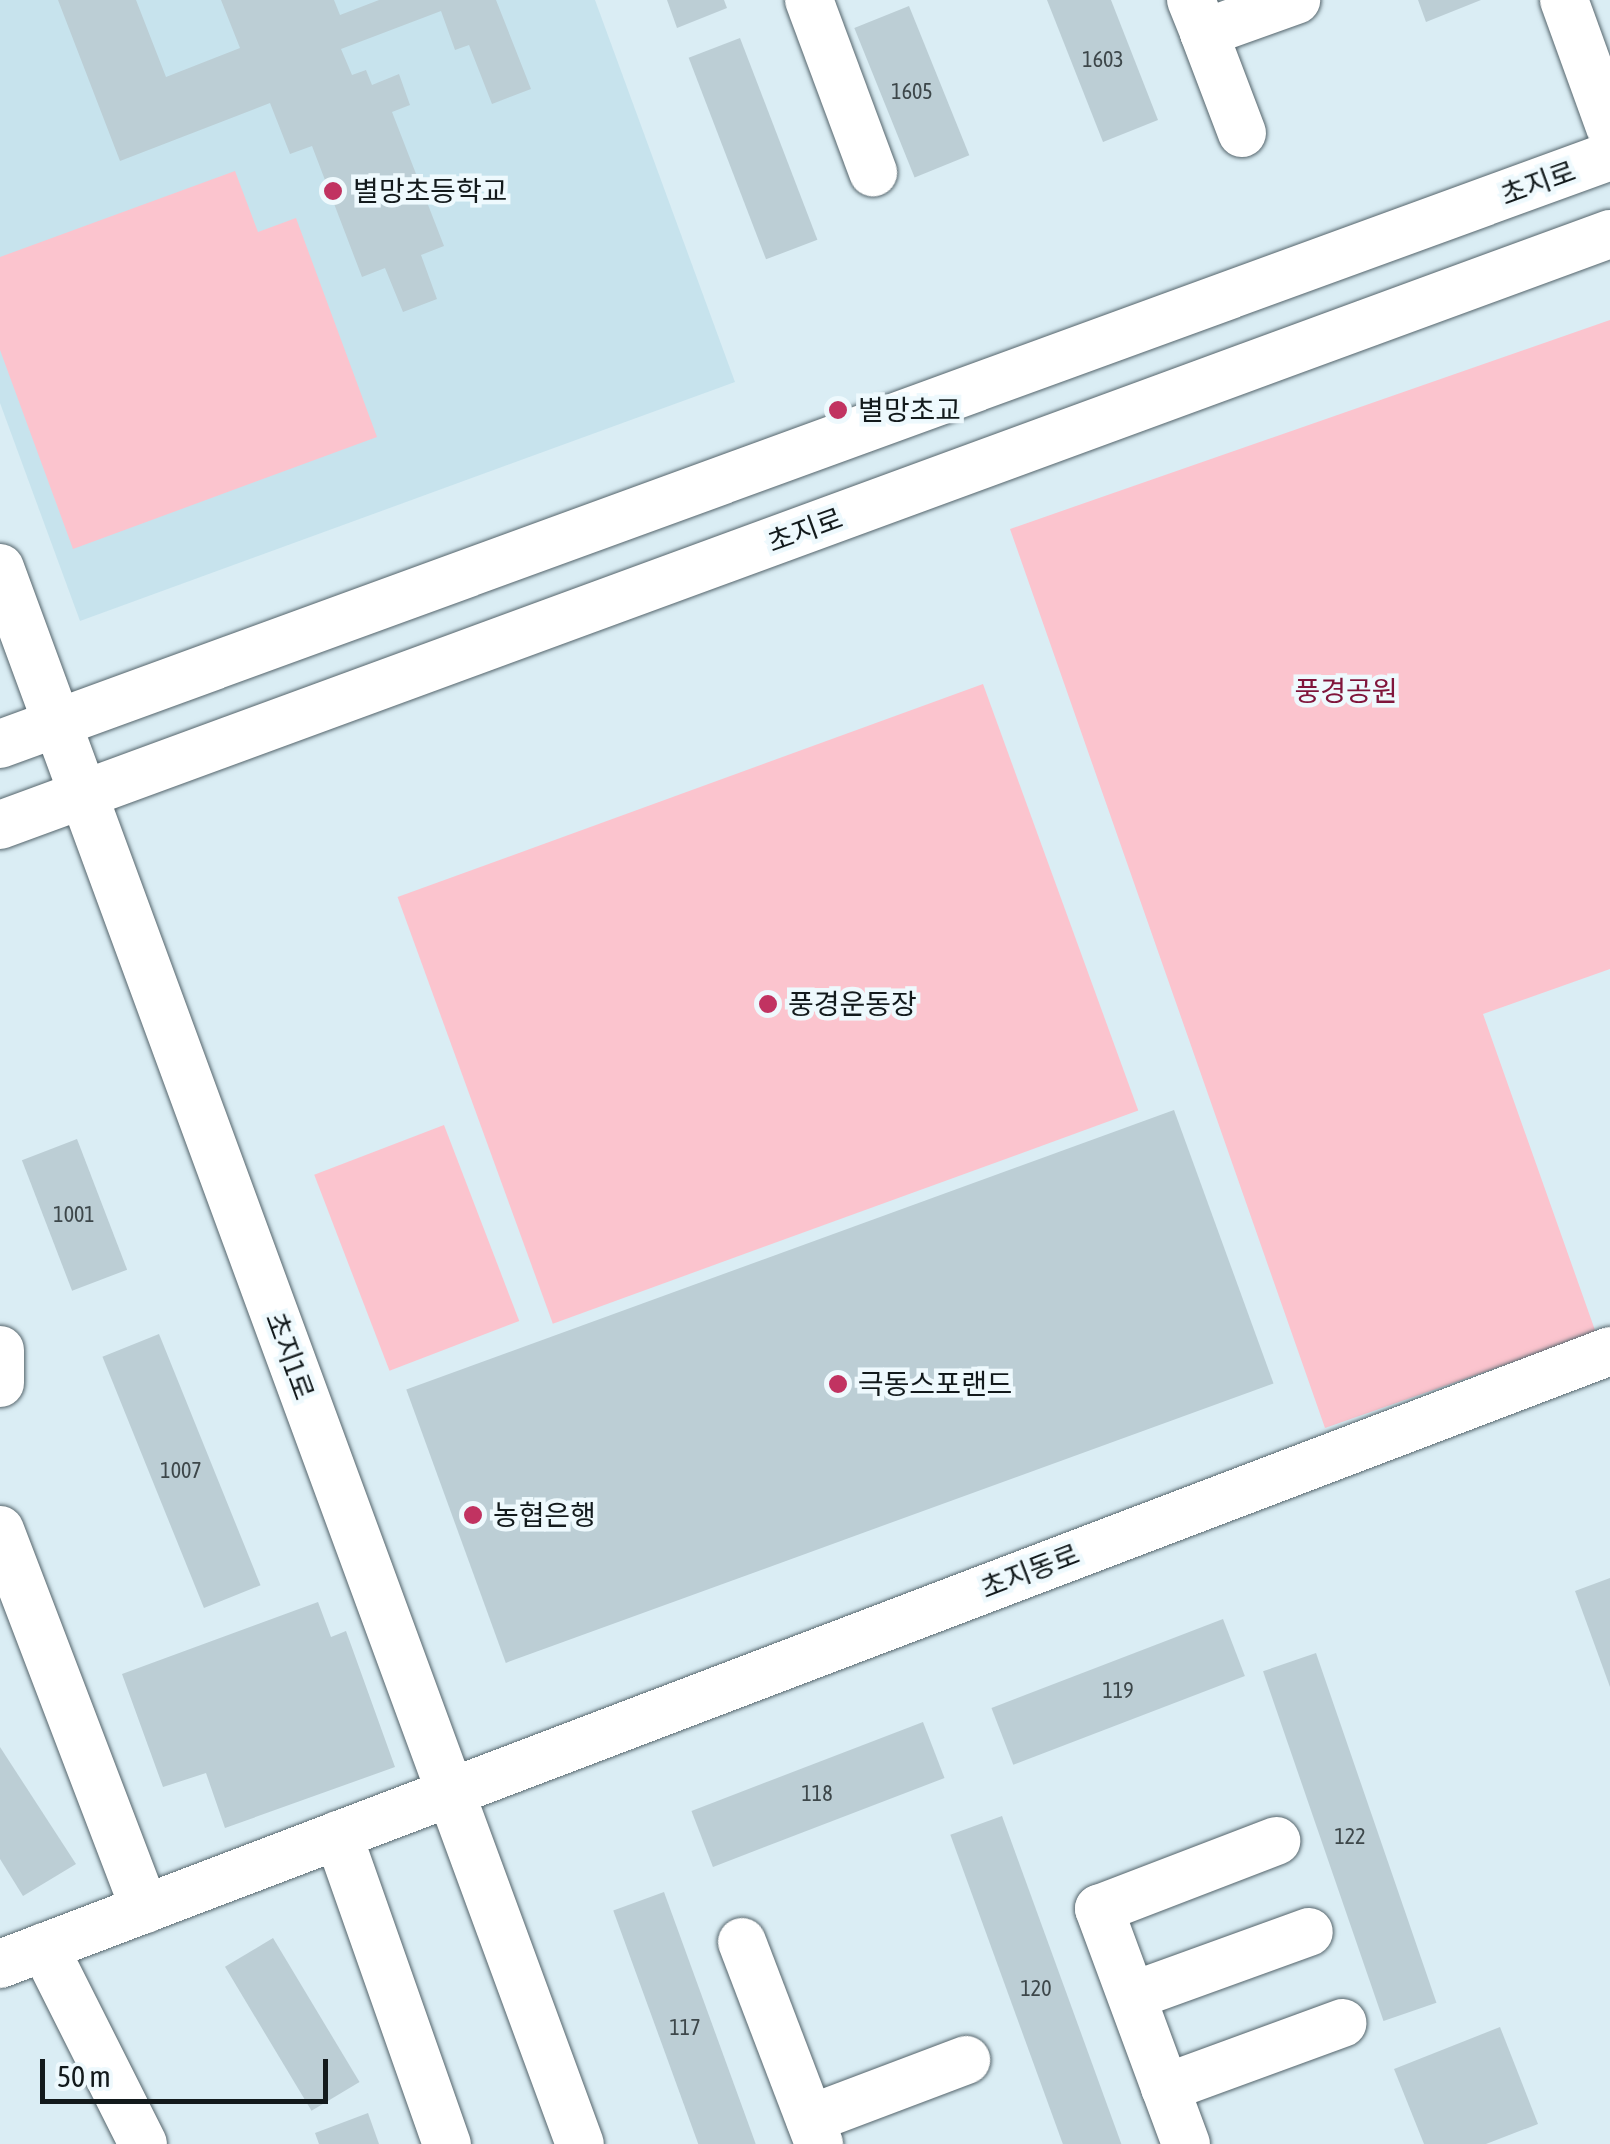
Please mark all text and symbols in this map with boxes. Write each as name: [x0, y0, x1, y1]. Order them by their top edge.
house number: 1603: [1082, 47, 1124, 73]
house number: 1605: [891, 79, 933, 105]
street label: 초지로: [1496, 154, 1580, 212]
place label: 별망초등학교: [353, 174, 508, 208]
marker: 별망초등학교: [322, 180, 344, 202]
place label: 별망초교: [858, 393, 961, 427]
marker: 별망초교: [827, 399, 849, 421]
street label: 초지로: [763, 501, 847, 559]
park label: 풍경공원: [1294, 674, 1398, 708]
place label: 풍경운동장: [788, 987, 917, 1021]
marker: 풍경운동장: [757, 993, 779, 1015]
house number: 1001: [53, 1202, 95, 1228]
street label: 초지1로: [259, 1308, 321, 1404]
place label: 극동스포랜드: [858, 1367, 1013, 1401]
marker: 극동스포랜드: [827, 1373, 849, 1395]
house number: 1007: [160, 1458, 202, 1484]
place label: 농협은행: [493, 1498, 596, 1532]
marker: 농협은행: [462, 1504, 484, 1526]
street label: 초지동로: [976, 1537, 1084, 1605]
house number: 119: [1102, 1678, 1134, 1704]
house number: 118: [801, 1781, 833, 1807]
house number: 122: [1334, 1824, 1366, 1850]
house number: 120: [1020, 1976, 1052, 2002]
house number: 117: [669, 2015, 701, 2041]
scale bar: [45, 2039, 332, 2101]
text: 50 m: [57, 2059, 111, 2093]

